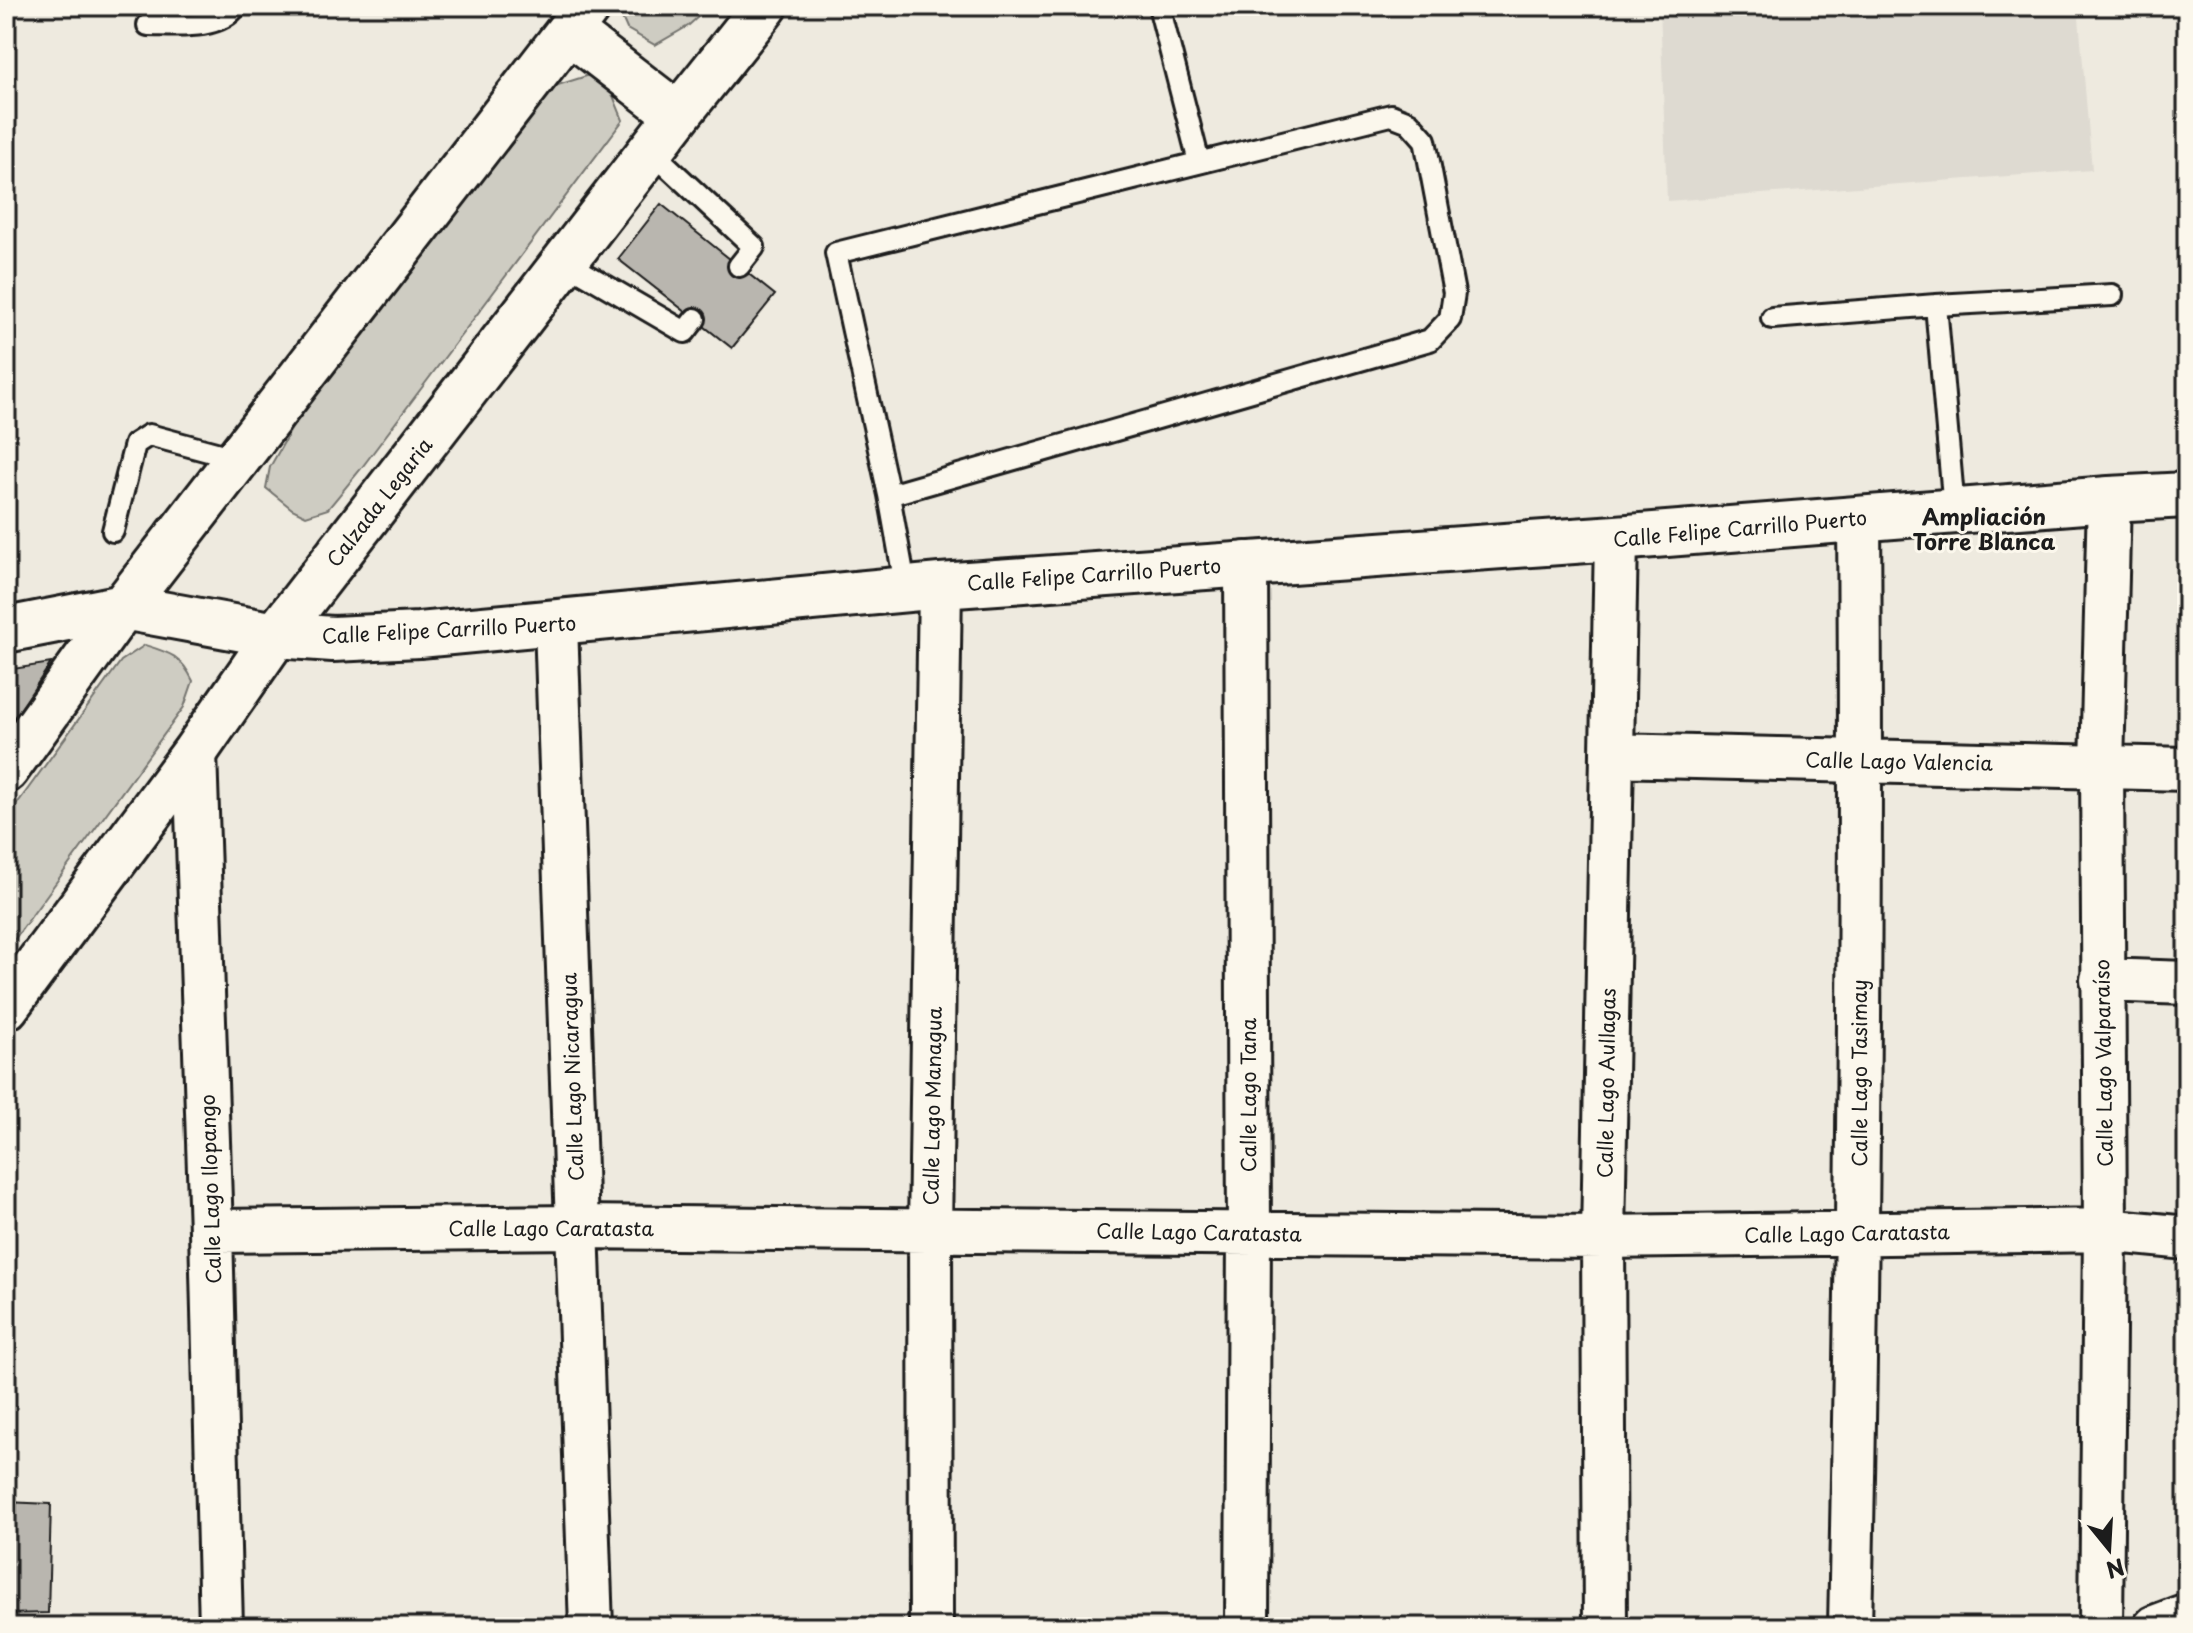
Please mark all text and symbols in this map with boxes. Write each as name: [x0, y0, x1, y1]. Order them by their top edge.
street label: Calzada Legaria: [319, 431, 439, 573]
district label: Ampliación Torre Blanca: [1913, 499, 2056, 557]
street label: Calle Felipe Carrillo Puerto: [1612, 502, 1868, 554]
street label: Calle Felipe Carrillo Puerto: [966, 550, 1222, 598]
street label: Calle Felipe Carrillo Puerto: [321, 607, 577, 651]
street label: Calle Lago Valencia: [1805, 744, 1994, 778]
street label: Calle Lago Valparaíso: [2086, 959, 2120, 1167]
street label: Calle Lago Nicaragua: [553, 972, 591, 1182]
street label: Calle Lago Tasimay: [1844, 979, 1874, 1167]
street label: Calle Lago Aullagas: [1589, 988, 1623, 1178]
street label: Calle Lago Managua: [915, 1006, 949, 1206]
street label: Calle Lago Tana: [1233, 1017, 1263, 1172]
street label: Calle Lago Ilopango: [192, 1094, 228, 1284]
street label: Calle Lago Caratasta: [448, 1213, 654, 1243]
street label: Calle Lago Caratasta: [1096, 1215, 1302, 1249]
street label: Calle Lago Caratasta: [1744, 1216, 1950, 1250]
north arrow: [2069, 1509, 2149, 1589]
text: N: [2102, 1551, 2129, 1588]

